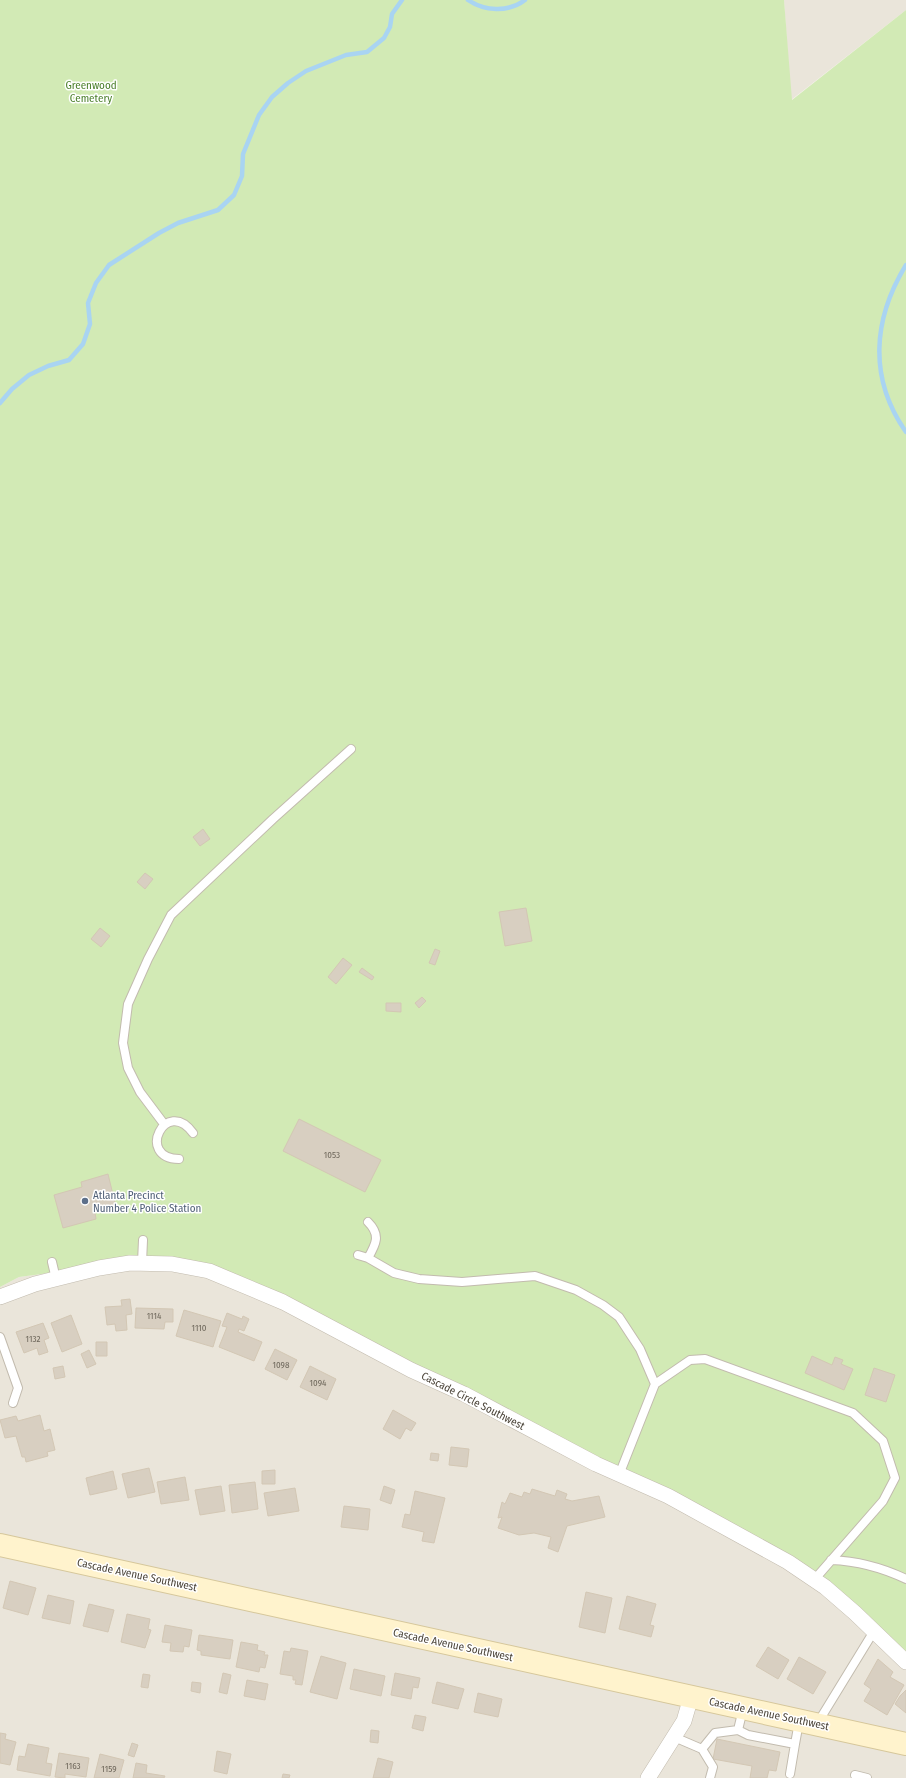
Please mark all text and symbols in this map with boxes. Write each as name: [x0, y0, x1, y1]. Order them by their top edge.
park label: Greenwood Cemetery: [65, 79, 117, 105]
house number: 1053: [324, 1150, 340, 1160]
place label: Atlanta Precinct Number 4 Police Station: [93, 1189, 201, 1215]
marker: Atlanta Precinct Number 4 Police Station: [80, 1196, 90, 1206]
house number: 1114: [147, 1311, 162, 1321]
house number: 1110: [192, 1323, 207, 1333]
house number: 1132: [26, 1334, 40, 1344]
house number: 1098: [272, 1360, 290, 1370]
street label: Cascade Circle Southwest: [419, 1369, 527, 1433]
house number: 1094: [310, 1378, 327, 1388]
street label: Cascade Avenue Southwest: [76, 1556, 199, 1594]
street label: Cascade Avenue Southwest: [392, 1626, 515, 1664]
street label: Cascade Avenue Southwest: [708, 1695, 831, 1733]
house number: 1163: [65, 1761, 81, 1771]
house number: 1159: [101, 1764, 117, 1774]

